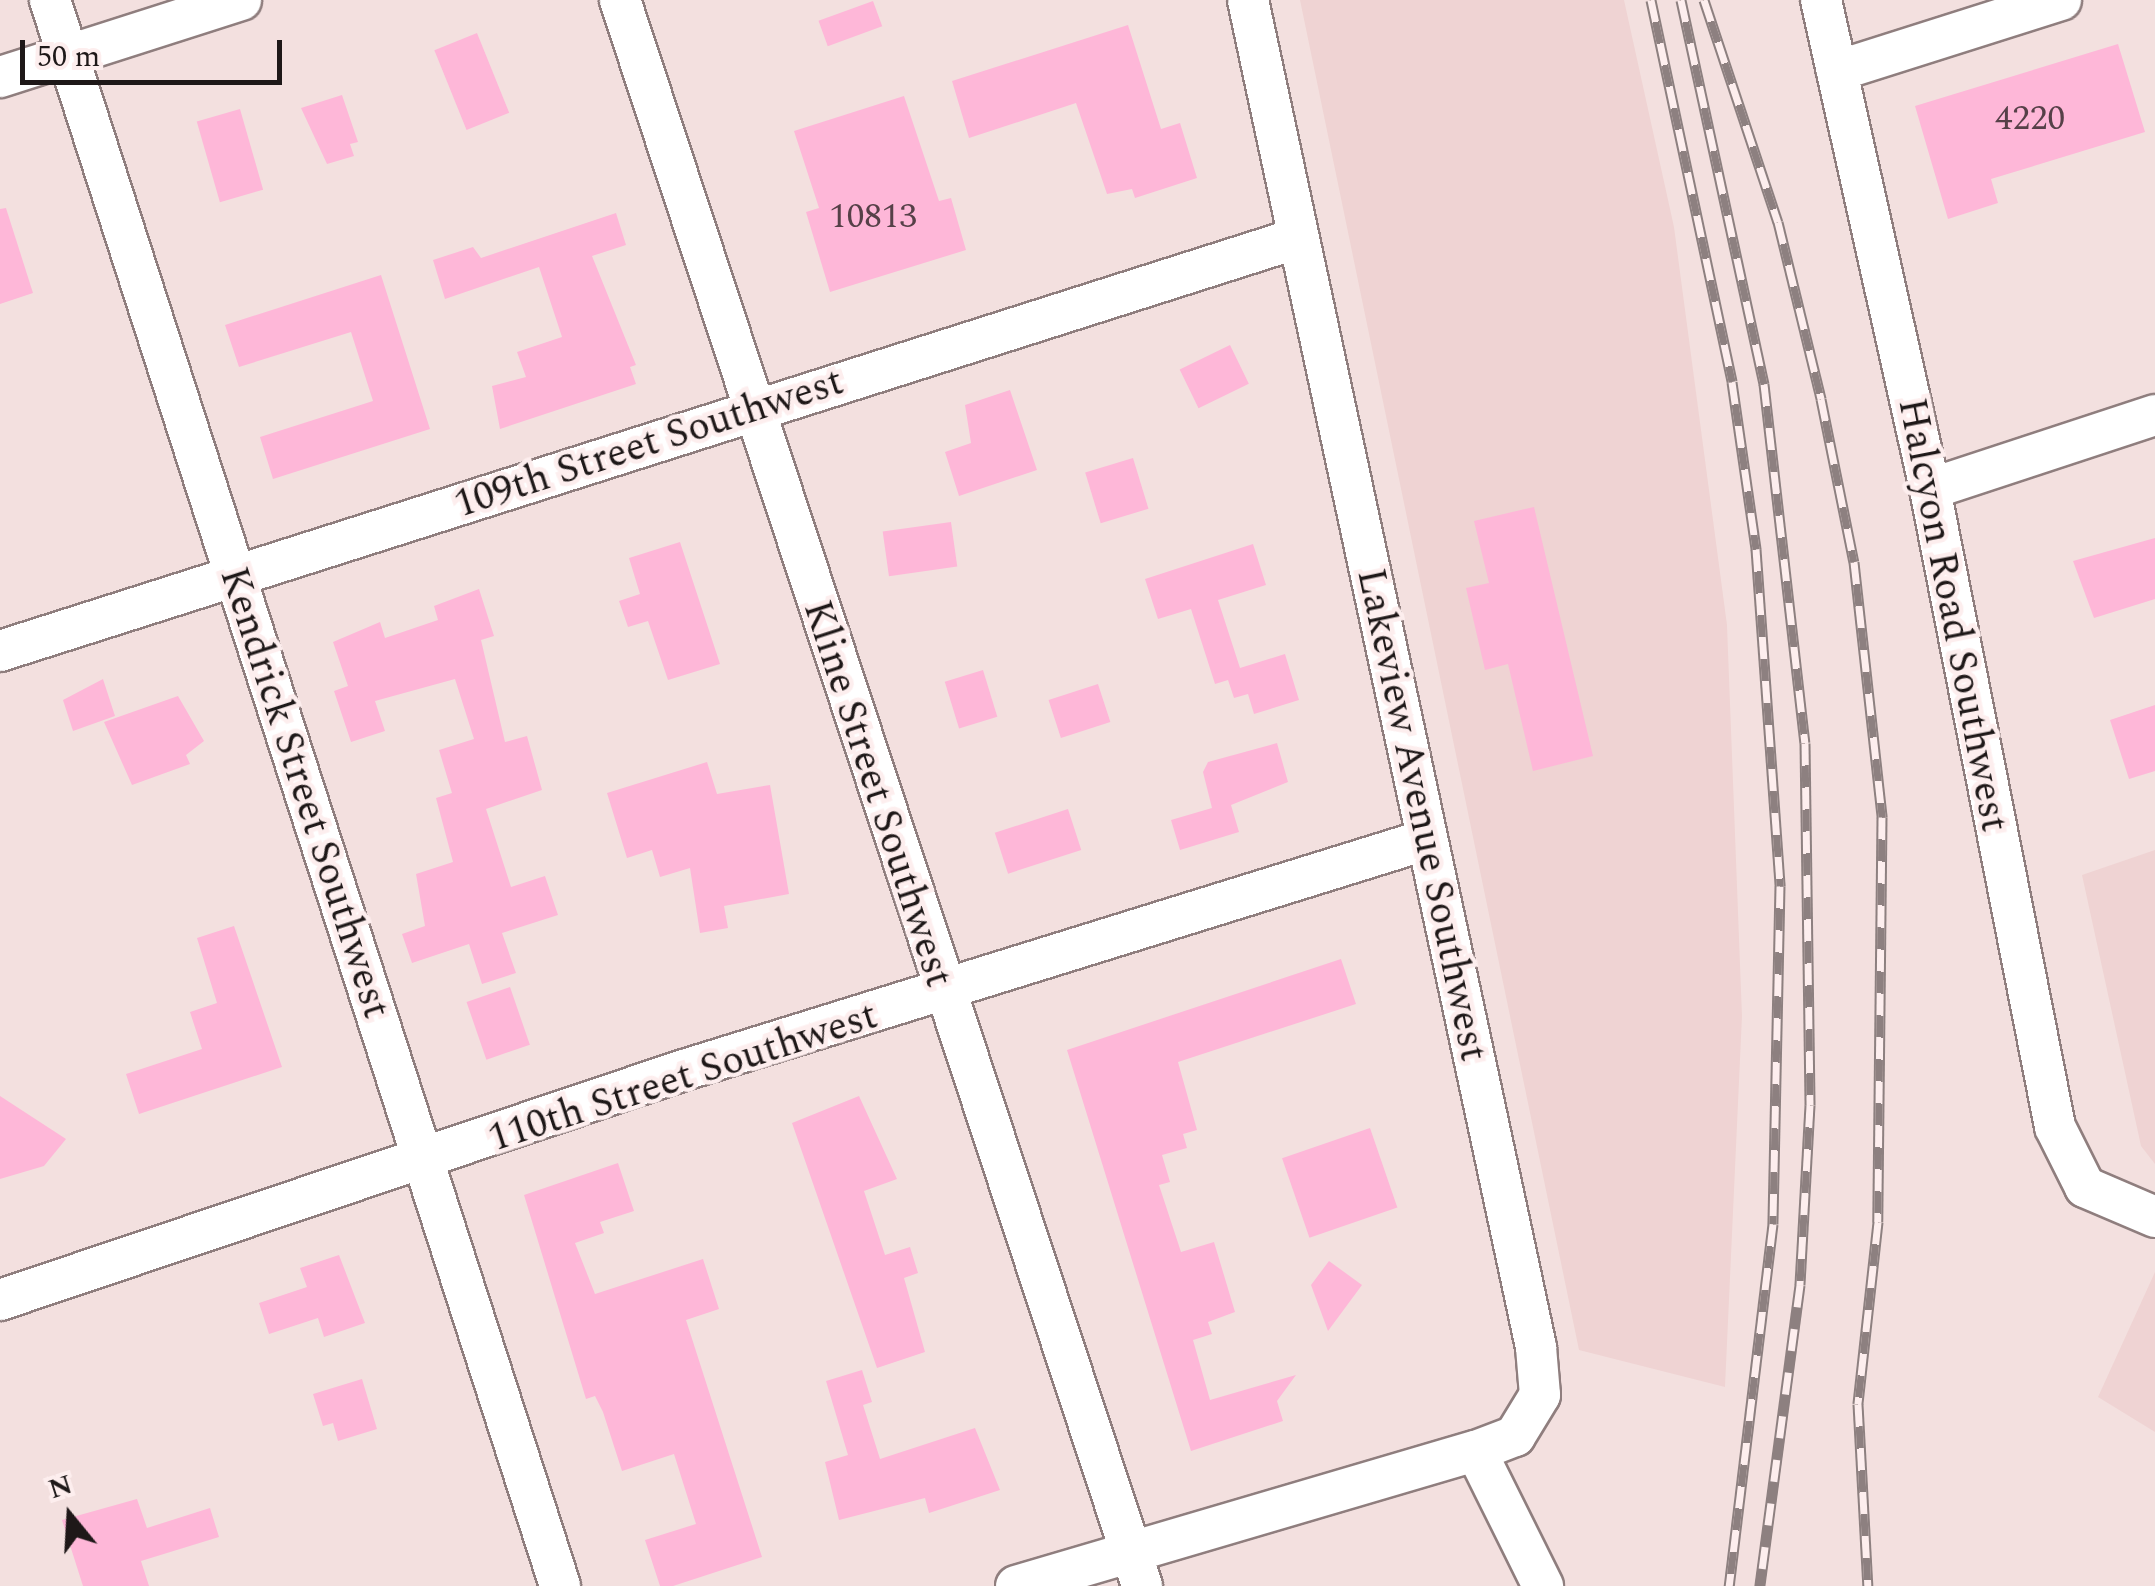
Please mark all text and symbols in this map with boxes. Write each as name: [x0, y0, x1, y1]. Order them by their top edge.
scale bar: [25, 20, 288, 82]
text: 50 m: [37, 34, 100, 80]
house number: 4220: [1995, 98, 2065, 140]
house number: 10813: [829, 196, 917, 238]
street label: 109th Street Southwest: [449, 358, 849, 530]
street label: Halcyon Road Southwest: [1886, 394, 2018, 836]
street label: Kendrick Street Southwest: [208, 561, 400, 1025]
street label: Lakeview Avenue Southwest: [1345, 564, 1497, 1066]
street label: Kline Street Southwest: [792, 595, 962, 993]
street label: 110th Street Southwest: [483, 992, 883, 1164]
text: N: [43, 1463, 78, 1511]
north arrow: [20, 1466, 120, 1566]

